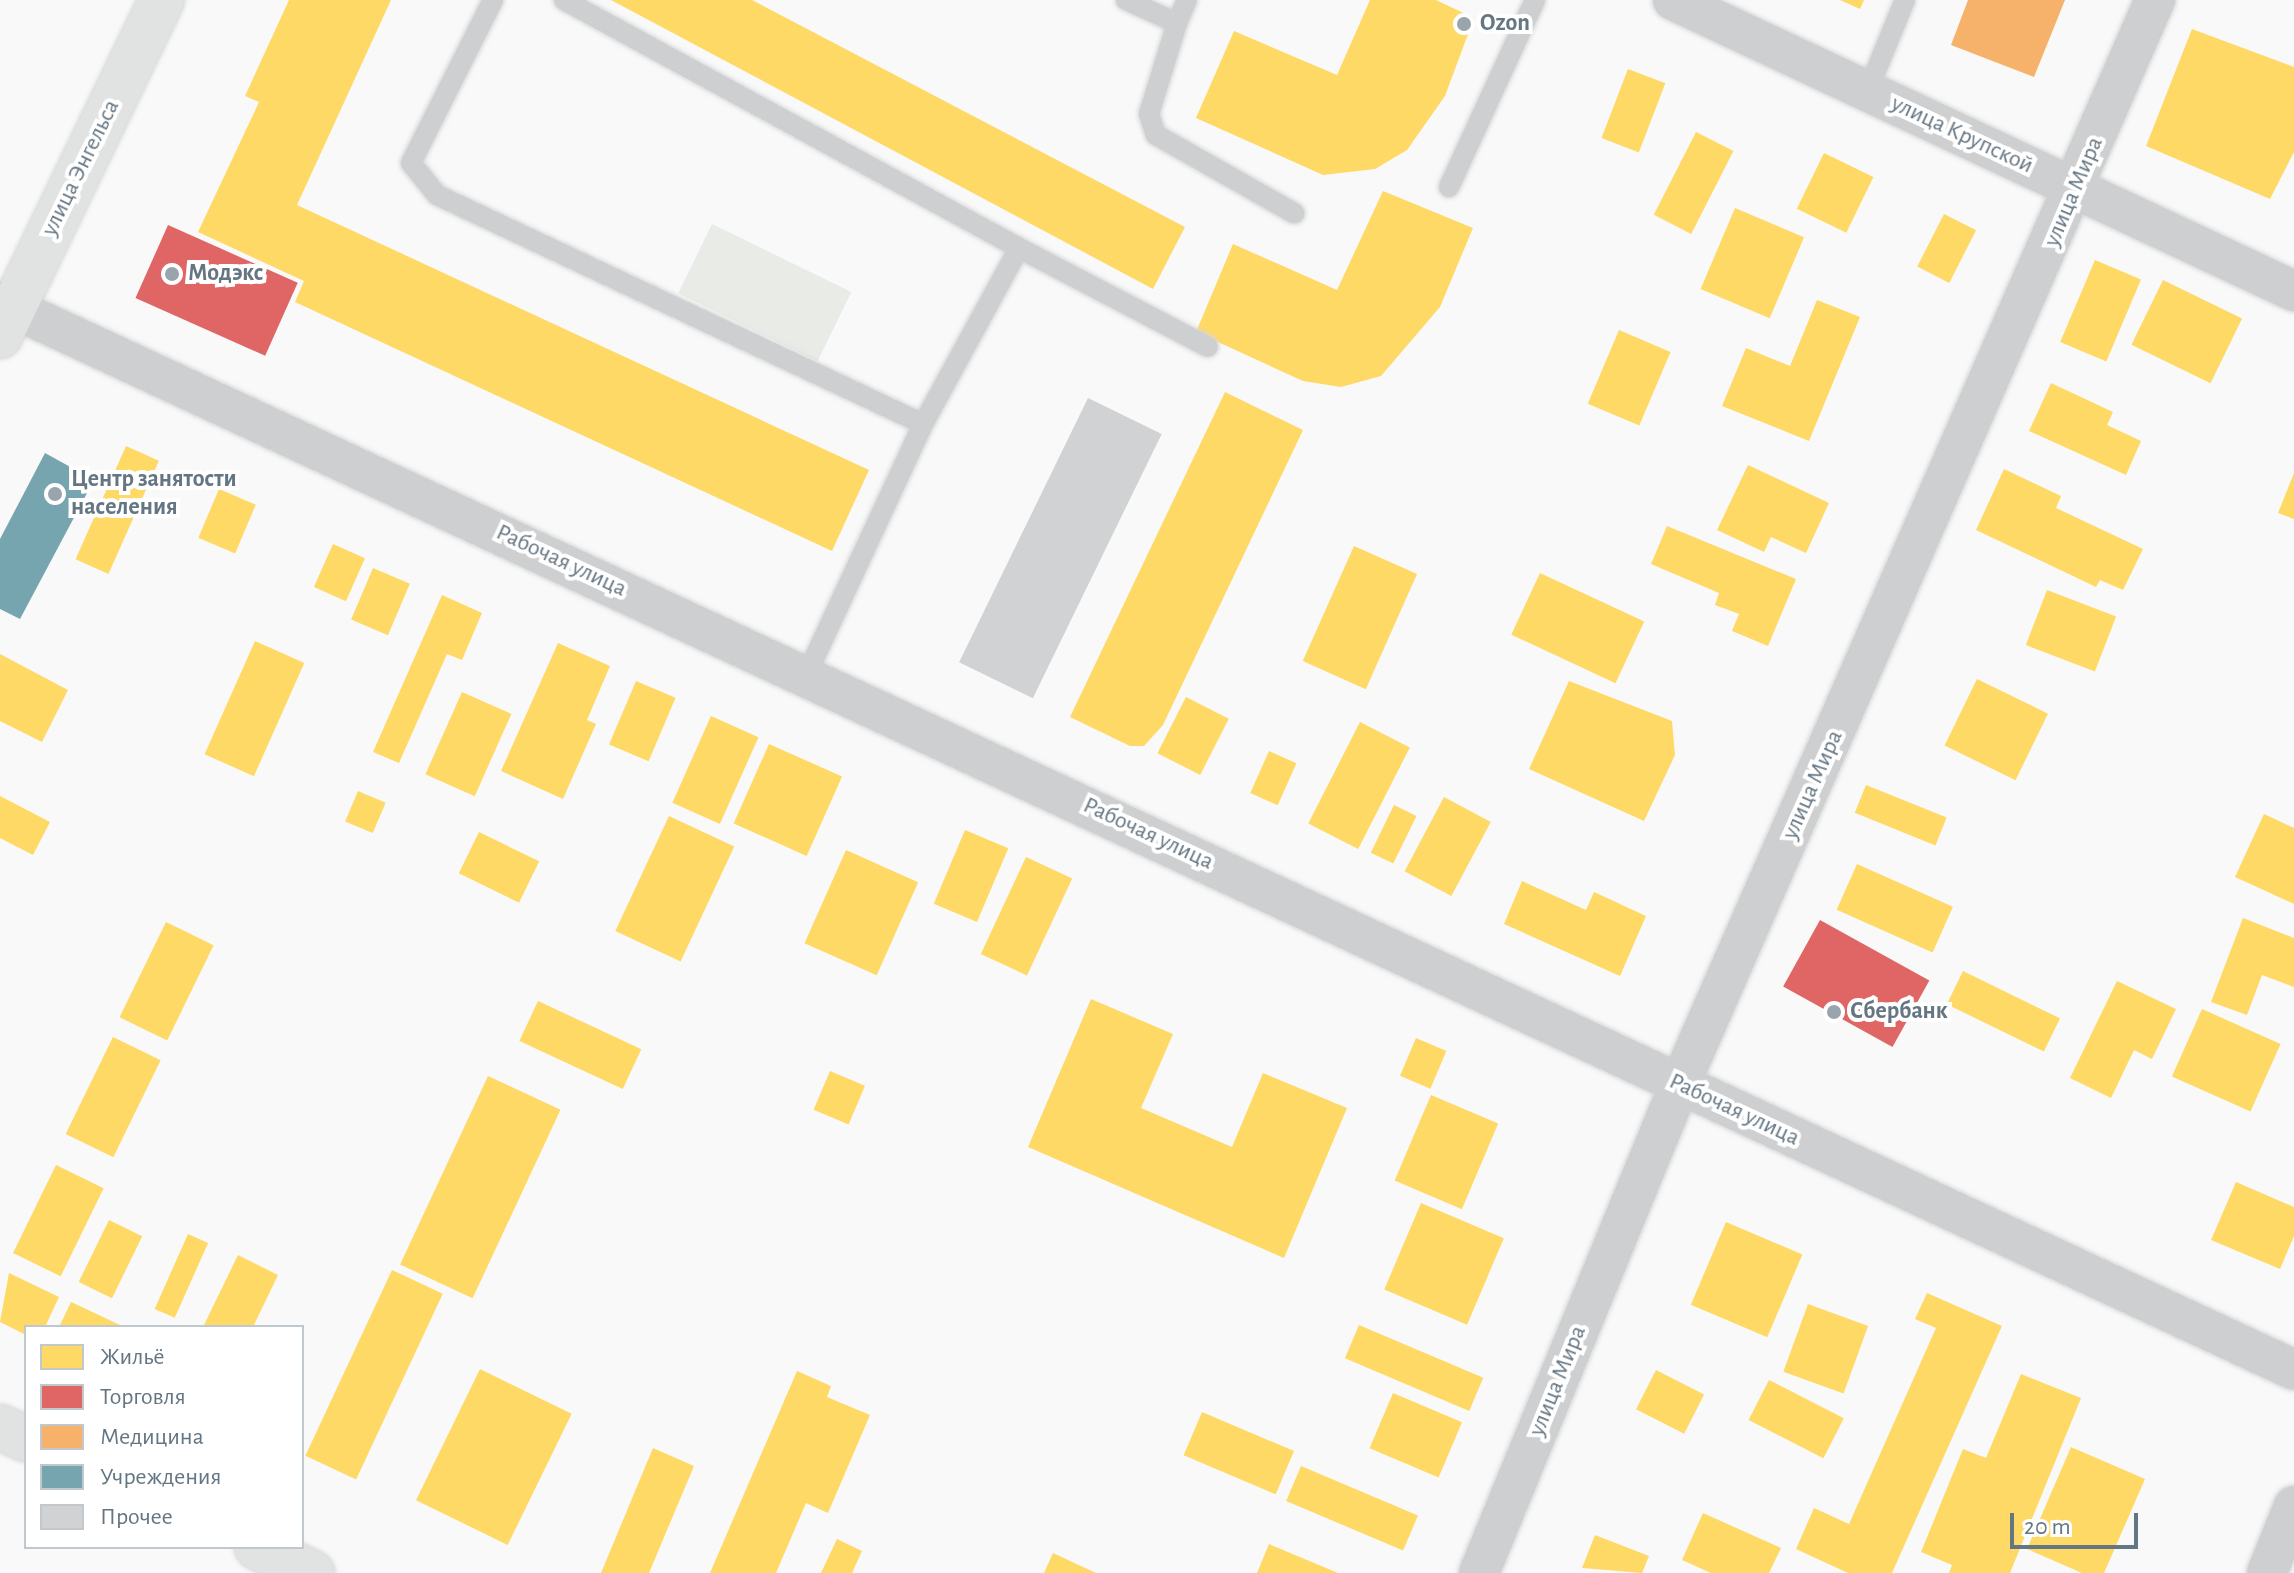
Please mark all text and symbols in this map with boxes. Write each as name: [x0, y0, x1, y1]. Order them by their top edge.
place label: Ozon: [1480, 10, 1530, 38]
marker: Ozon: [1455, 15, 1473, 33]
street label: улица Крупской: [1886, 89, 2038, 181]
street label: улица Энгельса: [36, 95, 126, 241]
street label: улица Мира: [2038, 133, 2110, 251]
place label: Модэкс: [188, 260, 264, 288]
marker: Модэкс: [163, 265, 181, 283]
place label: Центр занятости населения: [71, 466, 237, 522]
marker: Центр занятости населения: [46, 485, 64, 503]
street label: Рабочая улица: [491, 518, 631, 604]
street label: улица Мира: [1776, 726, 1850, 844]
street label: Рабочая улица: [1078, 791, 1218, 877]
place label: Сбербанк: [1850, 998, 1948, 1026]
marker: Сбербанк: [1825, 1003, 1843, 1021]
street label: Рабочая улица: [1664, 1067, 1804, 1153]
street label: улица Мира: [1523, 1322, 1593, 1440]
legend: [24, 1325, 304, 1549]
text: Жильё: [100, 1345, 165, 1369]
text: Торговля: [100, 1385, 186, 1409]
text: Медицина: [100, 1425, 204, 1449]
text: Учреждения: [100, 1465, 222, 1489]
scale bar: [2014, 1497, 2142, 1547]
text: Прочее: [100, 1505, 173, 1529]
text: 20 m: [2024, 1515, 2071, 1539]

